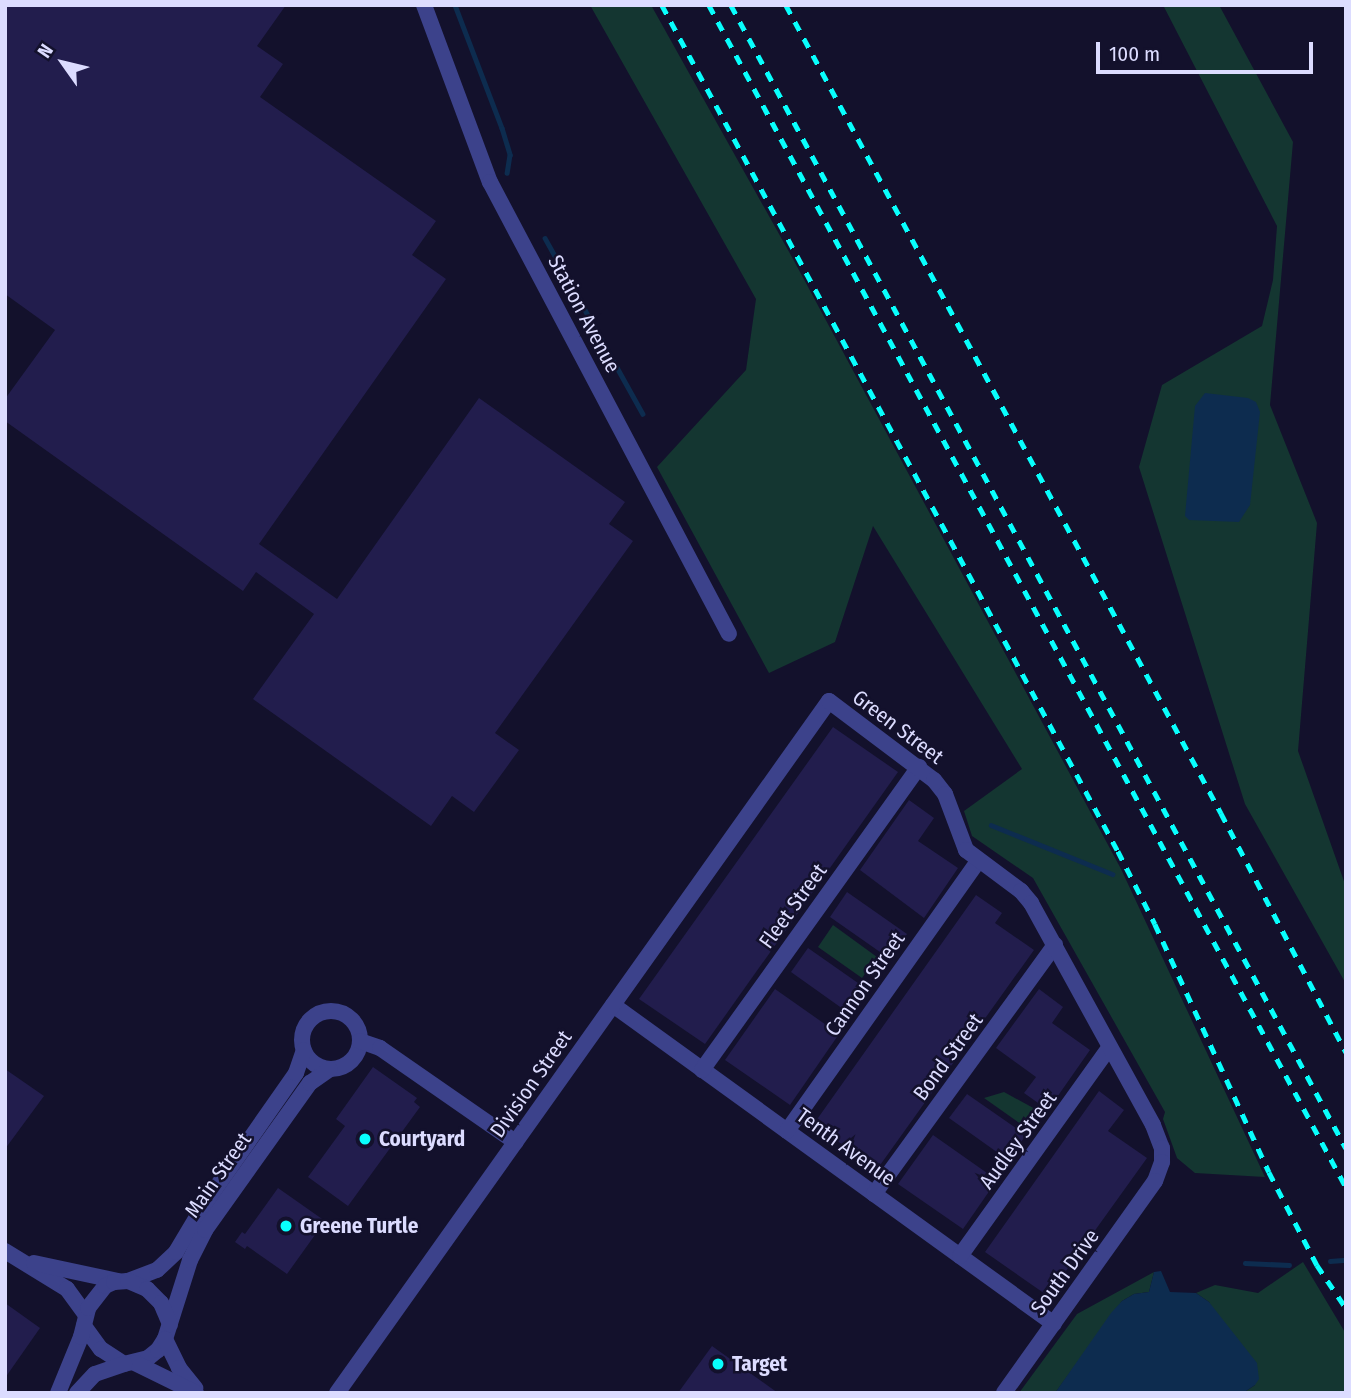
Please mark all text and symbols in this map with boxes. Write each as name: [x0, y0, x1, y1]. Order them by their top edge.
north arrow: [28, 28, 98, 98]
scale bar: [1099, 28, 1316, 72]
text: N: [32, 40, 58, 62]
text: 100 m: [1109, 41, 1160, 67]
street label: Station Avenue: [542, 251, 626, 377]
street label: Green Street: [848, 685, 948, 769]
street label: Fleet Street: [754, 859, 832, 953]
street label: Cannon Street: [820, 927, 910, 1041]
street label: Bond Street: [908, 1009, 988, 1105]
street label: Division Street: [485, 1026, 577, 1142]
street label: Audley Street: [974, 1086, 1062, 1194]
street label: Tenth Avenue: [792, 1103, 900, 1191]
place label: Courtyard: [379, 1126, 465, 1152]
street label: Main Street: [180, 1128, 256, 1222]
marker: Courtyard: [357, 1131, 373, 1147]
place label: Greene Turtle: [300, 1213, 418, 1239]
marker: Greene Turtle: [278, 1218, 294, 1234]
street label: South Drive: [1025, 1224, 1105, 1320]
place label: Target: [732, 1351, 787, 1377]
marker: Target: [710, 1356, 726, 1372]

